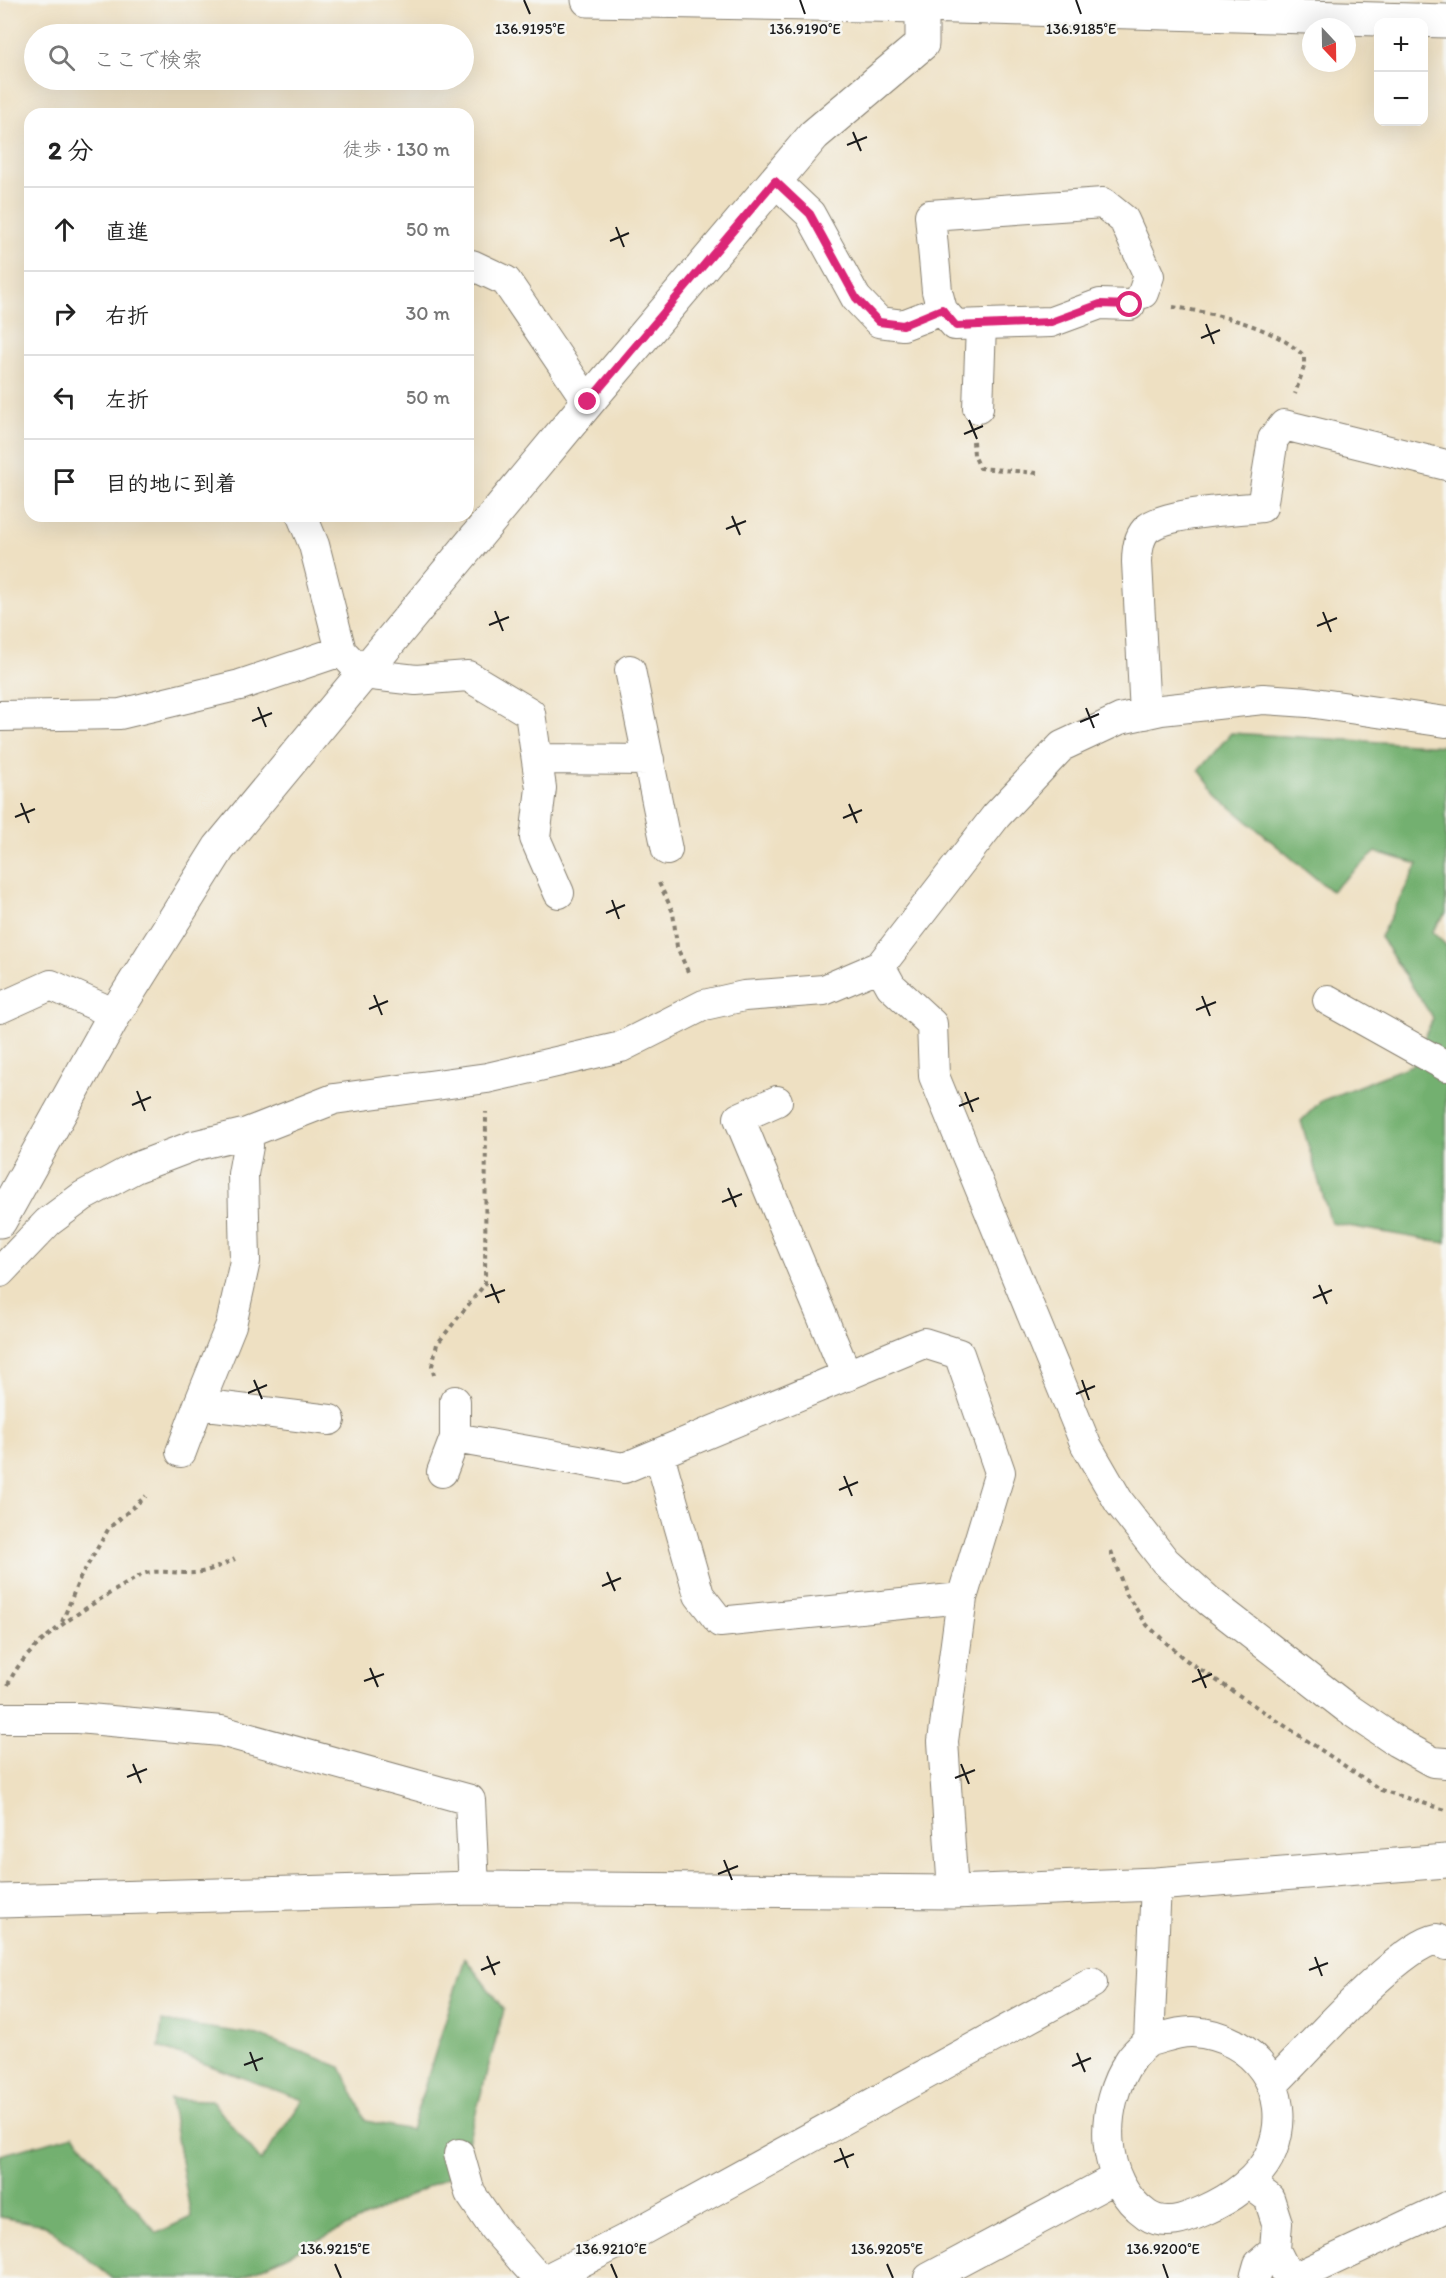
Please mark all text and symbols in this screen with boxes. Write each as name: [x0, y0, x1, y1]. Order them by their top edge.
north arrow: [1302, 18, 1356, 72]
map controls: [1374, 18, 1428, 126]
button: +: [1374, 18, 1428, 72]
text: 136.9195°E: [495, 20, 565, 38]
text: 136.9190°E: [769, 20, 841, 38]
text: 136.9185°E: [1046, 20, 1116, 38]
search box: [24, 24, 474, 90]
icon: search: [45, 41, 78, 74]
text: ここで検索: [93, 46, 203, 73]
button: −: [1374, 72, 1428, 126]
text: 2 分: [48, 134, 94, 166]
text: 徒歩 · 130 m: [342, 137, 450, 161]
icon: ahead: [48, 213, 81, 246]
text: 50 m: [406, 217, 450, 241]
text: 直進: [105, 218, 149, 245]
route start: [1116, 291, 1142, 317]
icon: right: [48, 297, 81, 330]
text: 30 m: [405, 301, 450, 325]
text: 右折: [105, 302, 149, 329]
icon: left: [48, 381, 81, 414]
text: 50 m: [406, 385, 450, 409]
text: 左折: [105, 386, 149, 413]
route end: [574, 388, 600, 414]
icon: arrive: [48, 465, 81, 498]
text: 目的地に到着: [105, 470, 237, 497]
text: 136.9215°E: [300, 2240, 370, 2258]
text: 136.9210°E: [575, 2240, 647, 2258]
text: 136.9205°E: [851, 2240, 923, 2258]
text: 136.9200°E: [1126, 2240, 1200, 2258]

